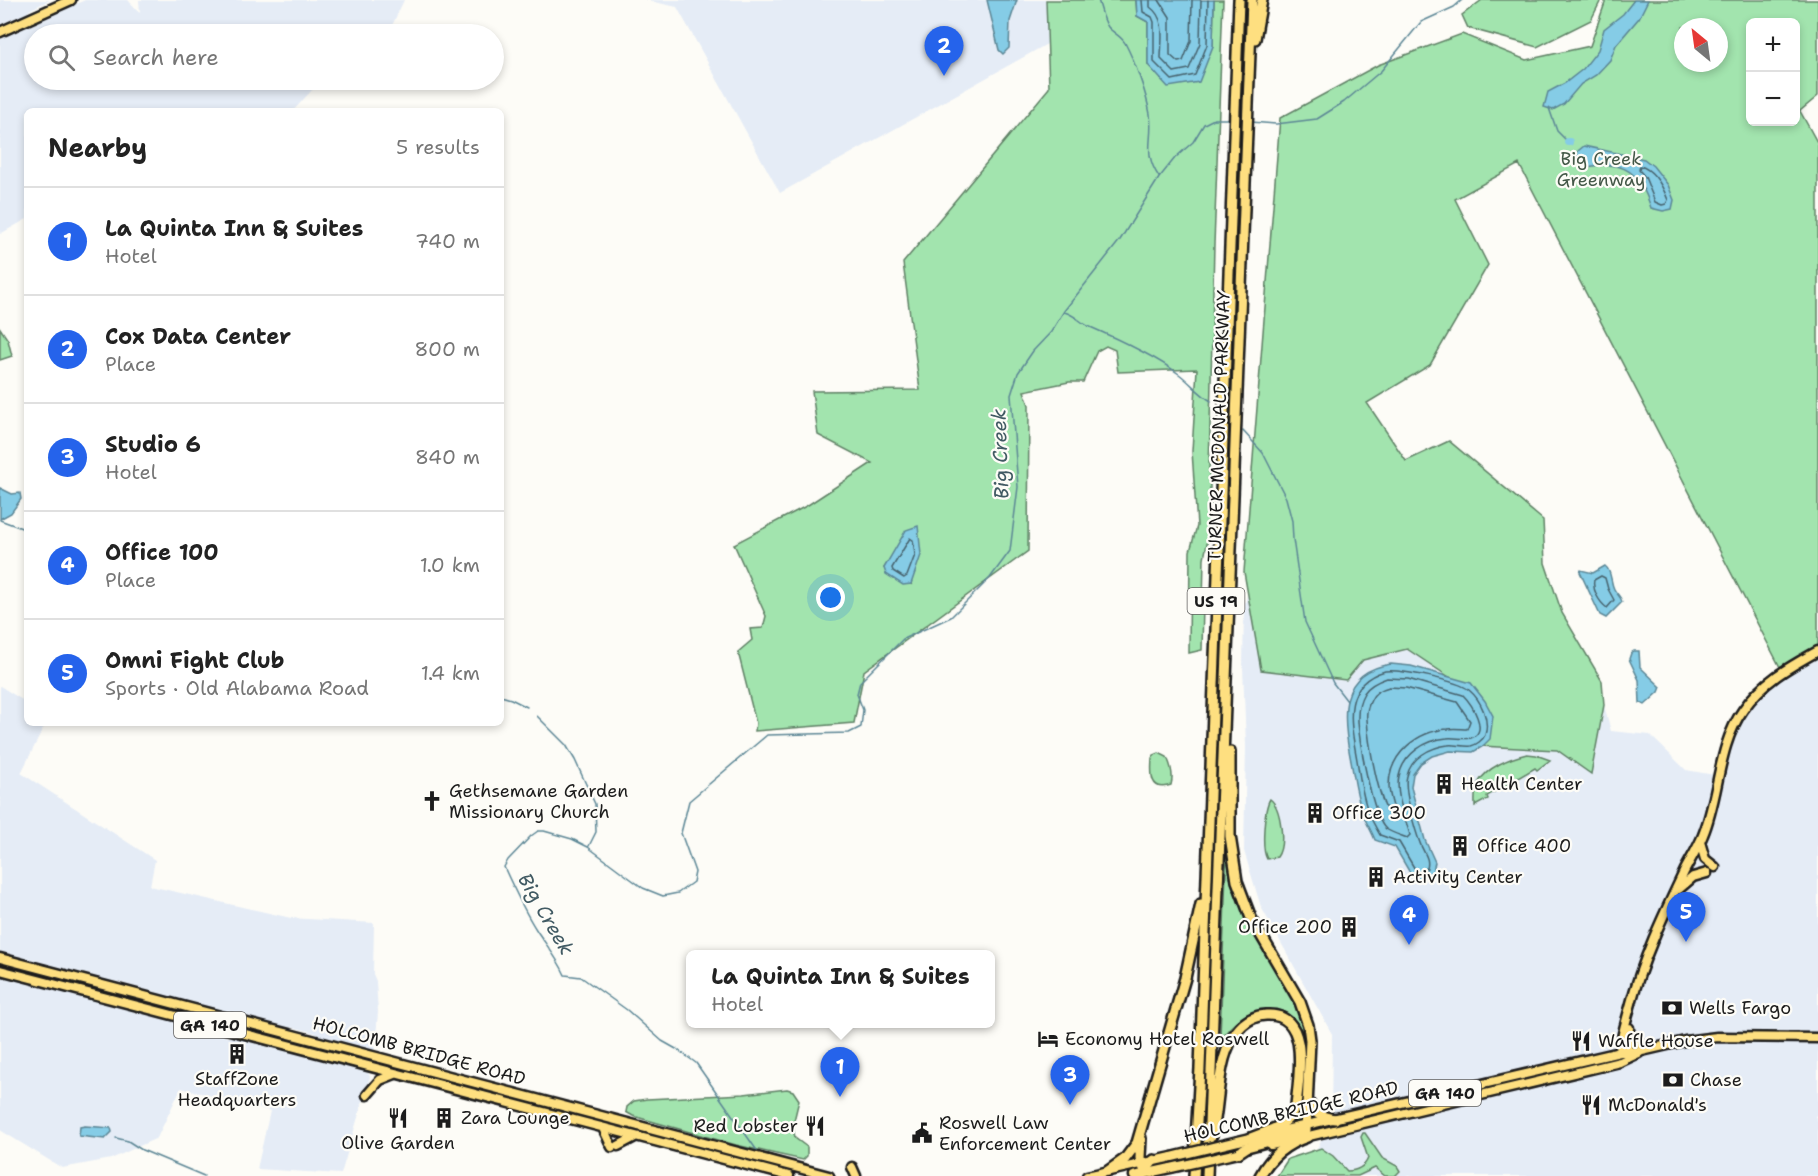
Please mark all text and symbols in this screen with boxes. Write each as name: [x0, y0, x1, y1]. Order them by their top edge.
north arrow: [1674, 18, 1728, 72]
map controls: [1746, 18, 1800, 126]
button: +: [1746, 18, 1800, 72]
search box: [24, 24, 504, 90]
pin: 2: [924, 26, 964, 76]
icon: search: [45, 41, 78, 74]
text: Search here: [93, 43, 219, 72]
button: −: [1746, 72, 1800, 126]
text: Nearby: [48, 130, 147, 165]
text: 5 results: [396, 134, 480, 160]
park label: Big Creek Greenway: [1557, 147, 1645, 192]
text: La Quinta Inn & Suites: [105, 214, 363, 243]
text: 1: [63, 228, 72, 254]
text: 740 m: [415, 228, 480, 254]
text: Hotel: [105, 243, 157, 269]
street label: TURNER MCDONALD PARKWAY: [1202, 290, 1236, 562]
text: Cox Data Center: [105, 322, 291, 351]
text: 2: [61, 336, 75, 362]
text: 800 m: [415, 336, 480, 362]
text: Place: [105, 351, 156, 377]
water label: Big Creek: [985, 408, 1015, 500]
text: Studio 6: [105, 430, 201, 459]
text: 3: [61, 444, 75, 470]
text: 840 m: [415, 444, 480, 470]
text: Hotel: [105, 459, 157, 485]
text: Office 100: [105, 538, 219, 567]
text: 4: [61, 552, 75, 578]
text: 1.0 km: [420, 552, 480, 578]
text: Place: [105, 567, 156, 593]
your location: [816, 583, 845, 612]
road number: US 19: [1188, 588, 1244, 614]
text: Omni Fight Club: [105, 646, 285, 675]
text: 5: [61, 660, 74, 686]
text: 1.4 km: [421, 660, 480, 686]
text: Sports · Old Alabama Road: [105, 675, 369, 701]
building icon: Health Center: [1432, 772, 1456, 796]
place label: Health Center: [1461, 772, 1583, 796]
place label: Gethsemane Garden Missionary Church: [449, 779, 628, 824]
church icon: Gethsemane Garden Missionary Church: [420, 789, 444, 813]
building icon: Office 300: [1303, 801, 1327, 825]
place label: Office 300: [1332, 801, 1426, 825]
building icon: Office 400: [1448, 834, 1472, 858]
place label: Office 400: [1477, 834, 1571, 858]
building icon: Activity Center: [1364, 865, 1388, 889]
place label: Activity Center: [1393, 865, 1523, 889]
water label: Big Creek: [512, 868, 580, 960]
pin: 5: [1666, 892, 1706, 942]
pin: 4: [1390, 896, 1428, 945]
place label: Office 200: [1238, 915, 1332, 939]
building icon: Office 200: [1337, 915, 1361, 939]
popup: [686, 950, 995, 1028]
text: La Quinta Inn & Suites: [711, 962, 970, 991]
text: Hotel: [711, 991, 763, 1017]
bank icon: Wells Fargo: [1660, 996, 1684, 1020]
place label: Wells Fargo: [1689, 996, 1791, 1020]
street label: HOLCOMB BRIDGE ROAD: [310, 1011, 528, 1091]
road number: GA 140: [174, 1012, 246, 1038]
hotel icon: Economy Hotel Roswell: [1036, 1027, 1060, 1051]
place label: Economy Hotel Roswell: [1065, 1027, 1270, 1051]
restaurant icon: Waffle House: [1569, 1029, 1593, 1053]
place label: Waffle House: [1598, 1029, 1714, 1053]
building icon: StaffZone Headquarters: [225, 1042, 249, 1066]
pin: 1: [820, 1048, 860, 1097]
pin: 3: [1050, 1056, 1090, 1105]
place label: StaffZone Headquarters: [178, 1067, 296, 1112]
bank icon: Chase: [1661, 1068, 1685, 1092]
place label: Chase: [1690, 1068, 1742, 1092]
street label: HOLCOMB BRIDGE ROAD: [1181, 1076, 1401, 1148]
road number: GA 140: [1409, 1080, 1481, 1106]
restaurant icon: McDonald's: [1579, 1093, 1603, 1117]
place label: McDonald's: [1608, 1093, 1707, 1117]
restaurant icon: Olive Garden: [386, 1106, 410, 1130]
building icon: Zara Lounge: [432, 1106, 456, 1130]
place label: Zara Lounge: [461, 1106, 570, 1130]
place label: Roswell Law Enforcement Center: [939, 1111, 1111, 1156]
place label: Red Lobster: [694, 1114, 798, 1138]
restaurant icon: Red Lobster: [803, 1114, 827, 1138]
public building icon: Roswell Law Enforcement Center: [910, 1121, 934, 1145]
place label: Olive Garden: [341, 1131, 455, 1155]

